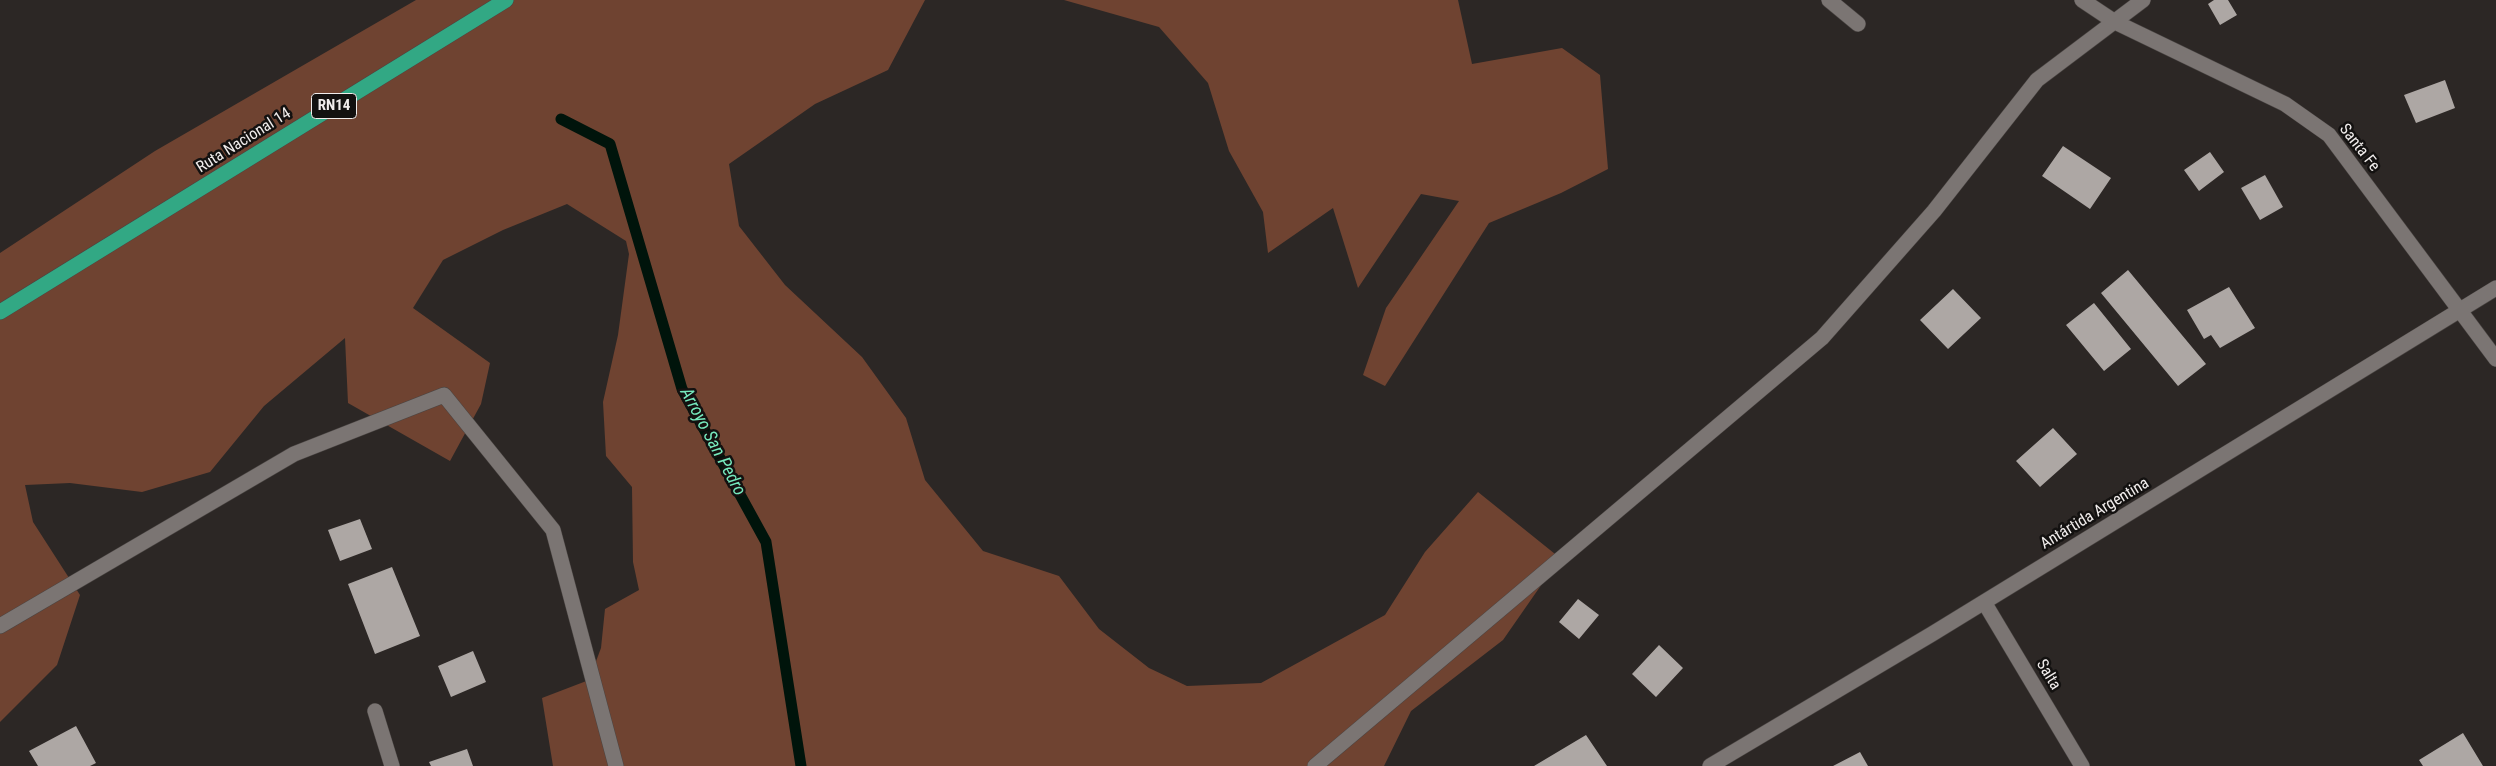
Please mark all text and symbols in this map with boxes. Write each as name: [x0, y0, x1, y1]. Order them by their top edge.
road number: RN14: [312, 94, 356, 118]
street label: Ruta Nacional 14: [193, 104, 295, 178]
street label: Santa Fe: [2335, 120, 2383, 176]
water label: Arroyo San Pedro: [674, 384, 750, 500]
street label: Antártida Argentina: [2037, 474, 2153, 554]
street label: Salta: [2032, 656, 2064, 694]

